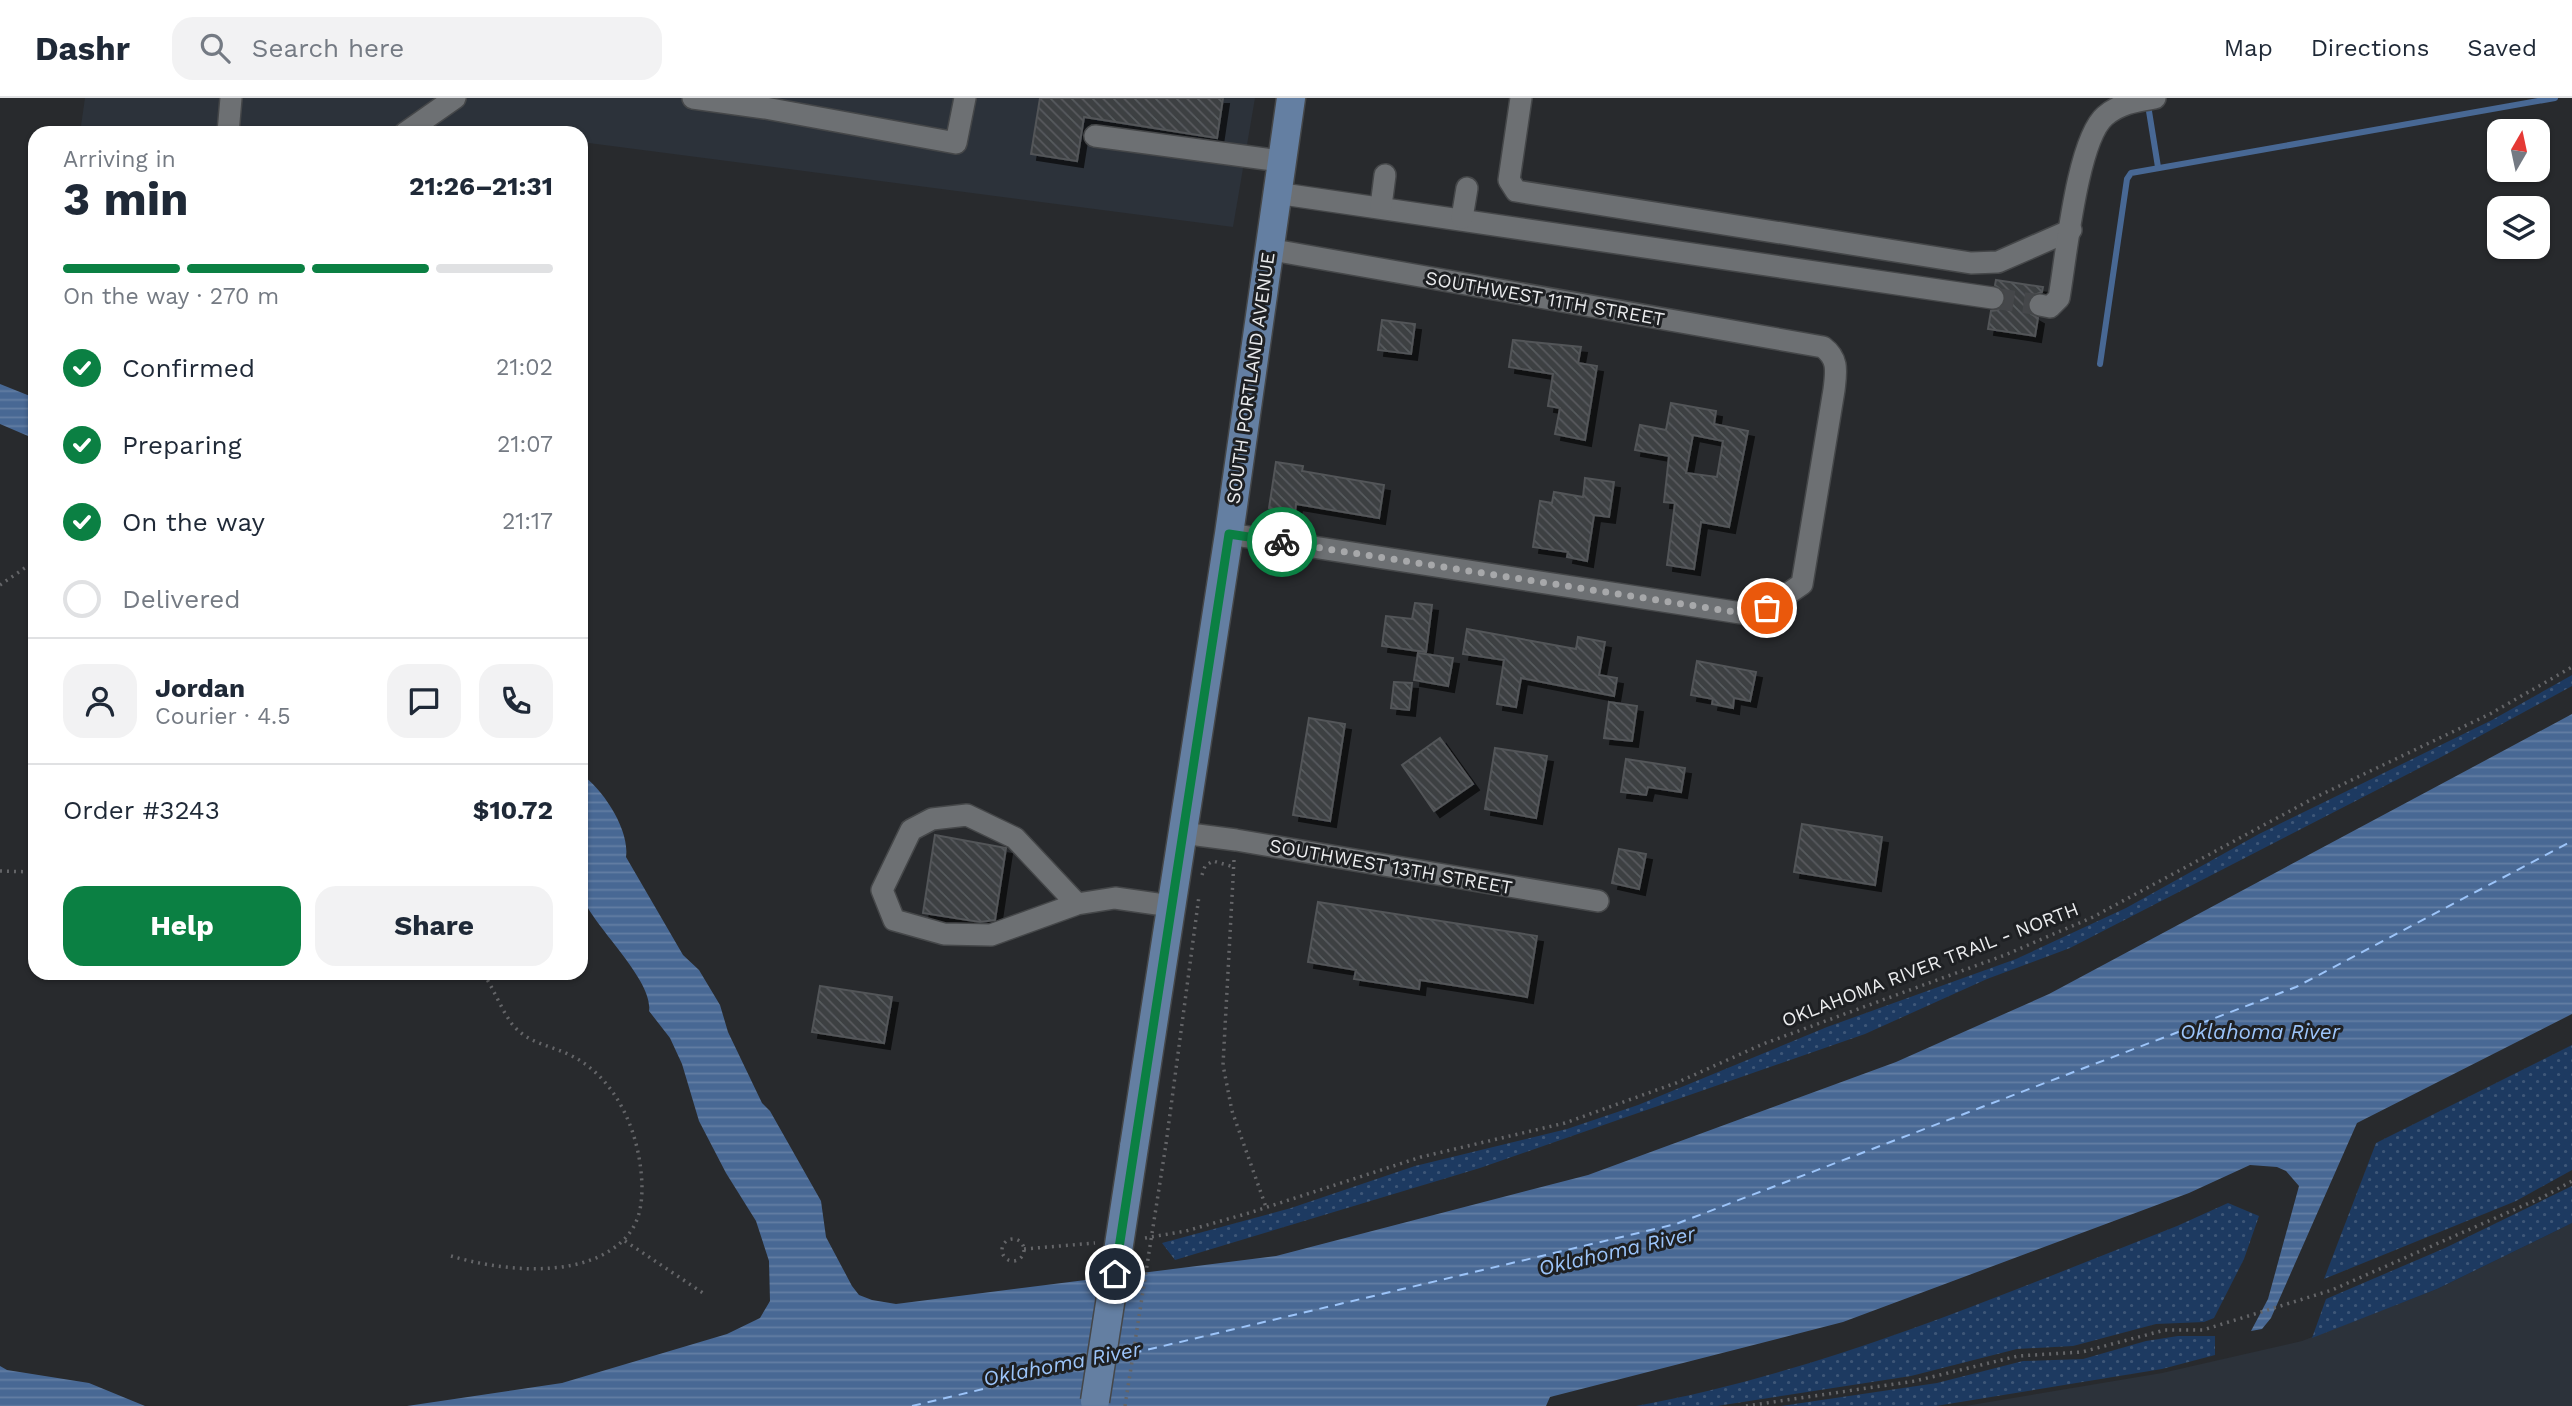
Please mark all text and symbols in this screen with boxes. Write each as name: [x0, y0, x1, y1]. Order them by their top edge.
search box: [172, 17, 662, 80]
text: Dashr: [35, 29, 130, 68]
icon: search: [196, 29, 234, 67]
text: Search here: [252, 33, 404, 63]
text: Map: [2224, 34, 2273, 62]
text: Directions: [2311, 34, 2429, 62]
text: Saved: [2467, 34, 2537, 62]
north arrow: [2487, 119, 2550, 182]
map controls: [2487, 119, 2550, 259]
text: Arriving in: [63, 146, 176, 173]
text: 21:26–21:31: [409, 171, 553, 201]
text: 3 min: [63, 172, 189, 226]
button: layers: [2487, 196, 2550, 259]
street label: SOUTH PORTLAND AVENUE: [1221, 251, 1280, 505]
street label: SOUTHWEST 11TH STREET: [1424, 266, 1666, 331]
text: On the way · 270 m: [63, 283, 279, 310]
icon: check: [63, 349, 101, 387]
text: Confirmed: [122, 353, 255, 383]
text: 21:02: [496, 354, 553, 381]
icon: check: [63, 426, 101, 464]
text: Preparing: [122, 430, 242, 460]
text: 21:07: [497, 431, 553, 458]
icon: check: [63, 503, 101, 541]
text: On the way: [122, 507, 265, 537]
courier: [1247, 507, 1317, 577]
text: 21:17: [502, 508, 553, 535]
icon: bike: [1263, 523, 1301, 561]
pin: [1737, 578, 1797, 638]
text: Delivered: [122, 584, 241, 614]
icon: bag: [1748, 589, 1786, 627]
button: person: [63, 664, 137, 738]
button: chat: [387, 664, 461, 738]
button: phone: [479, 664, 553, 738]
text: Jordan: [155, 673, 245, 703]
text: Courier · 4.5: [155, 703, 291, 730]
text: Order #3243: [63, 795, 220, 825]
text: $10.72: [473, 795, 553, 825]
street label: SOUTHWEST 13TH STREET: [1268, 834, 1514, 899]
button: Help: [63, 886, 301, 966]
button: Share: [315, 886, 553, 966]
street label: OKLAHOMA RIVER TRAIL - NORTH: [1778, 897, 2082, 1032]
water label: Oklahoma River: [2180, 1019, 2341, 1044]
water label: Oklahoma River: [1536, 1220, 1698, 1281]
pin: [1085, 1244, 1145, 1304]
icon: home: [1096, 1255, 1134, 1293]
water label: Oklahoma River: [981, 1336, 1144, 1391]

